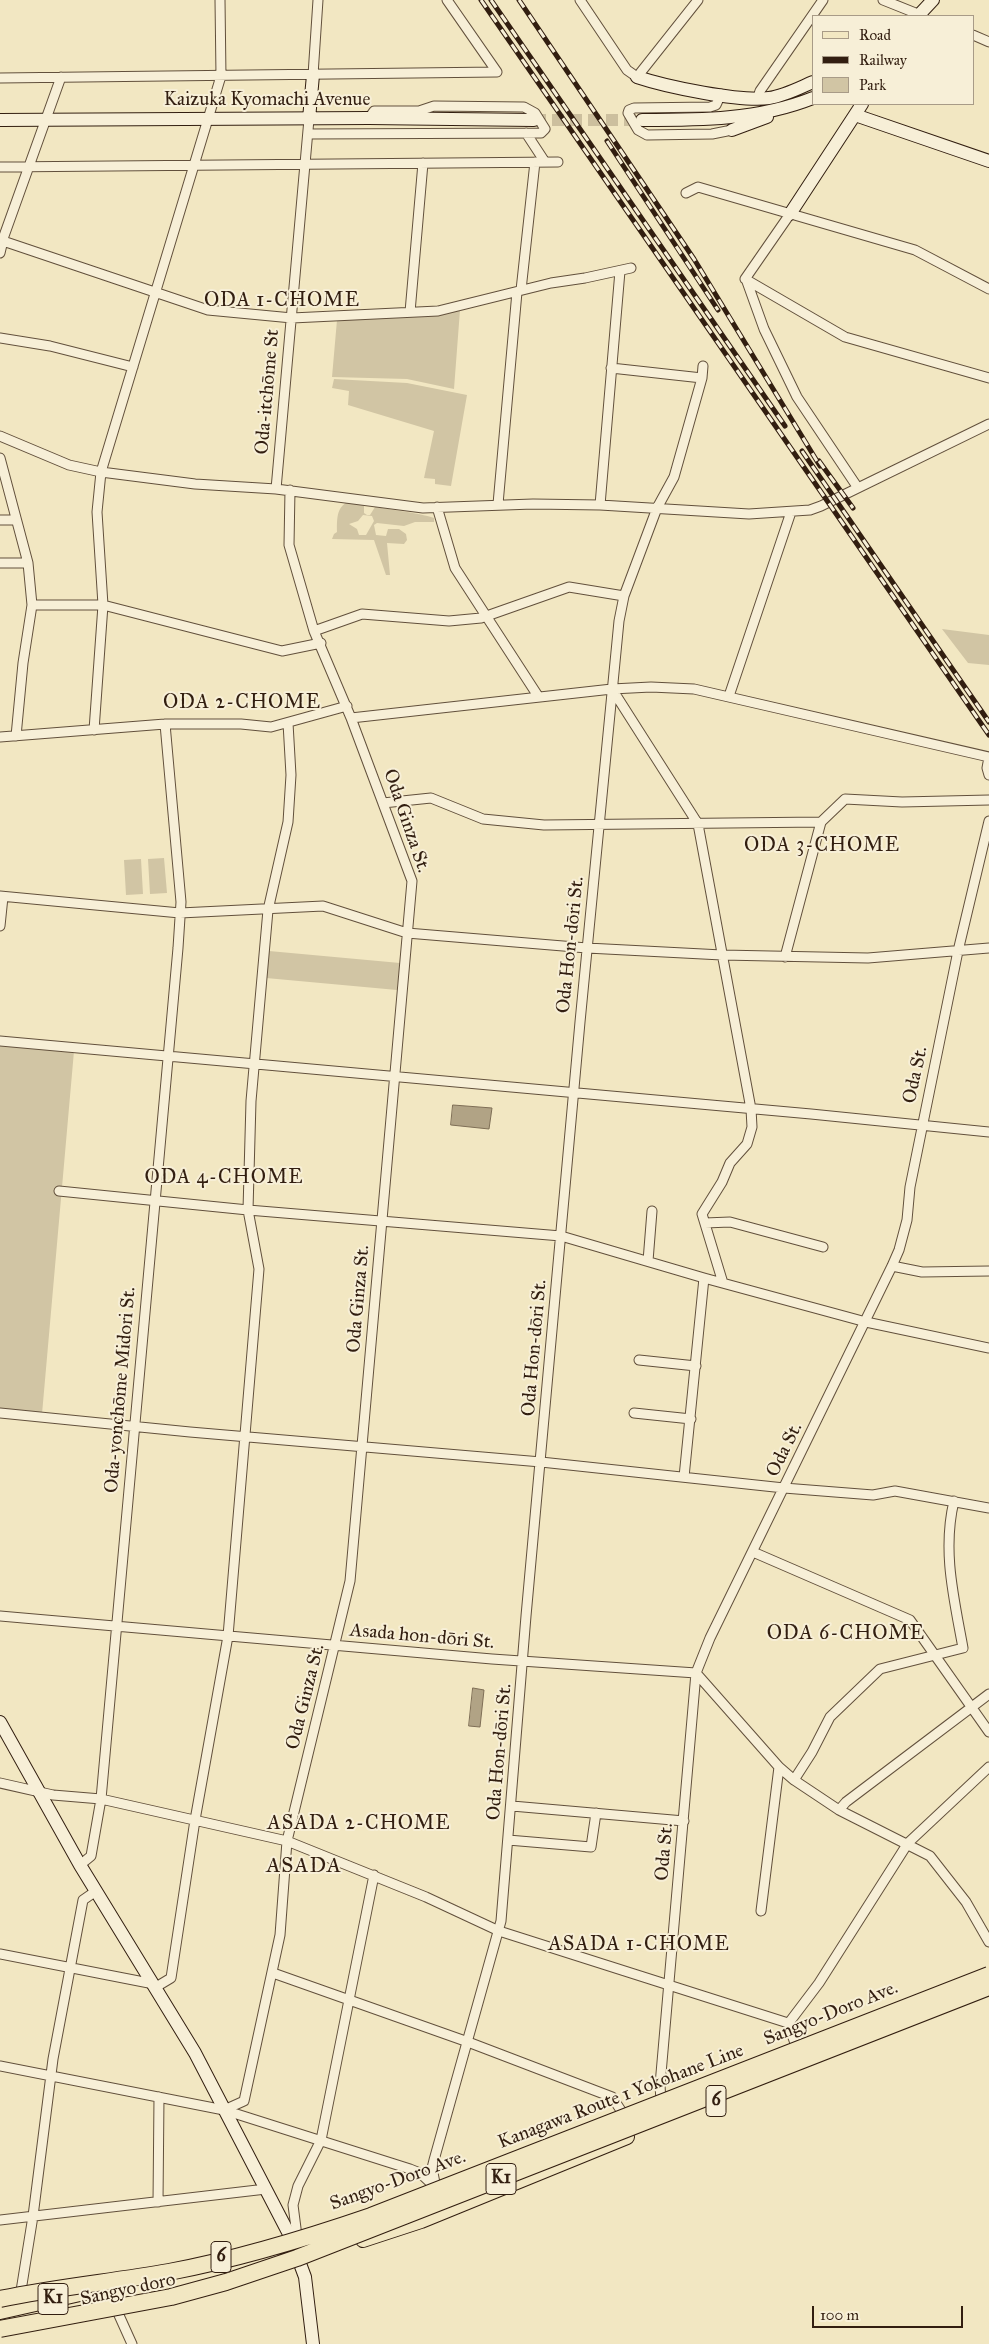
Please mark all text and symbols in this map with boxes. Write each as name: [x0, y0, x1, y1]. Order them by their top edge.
legend: [812, 15, 974, 105]
text: Road: [859, 26, 891, 44]
text: Railway: [859, 51, 907, 69]
text: Park: [859, 76, 886, 94]
street label: Kaizuka Kyomachi Avenue: [164, 89, 370, 111]
district label: ODA 1-CHOME: [203, 289, 361, 313]
street label: Oda-itchōme St: [251, 328, 285, 456]
district label: ODA 2-CHOME: [162, 691, 322, 715]
street label: Oda Ginza St.: [378, 766, 434, 876]
district label: ODA 3-CHOME: [743, 834, 901, 858]
street label: Oda Hon-dōri St.: [552, 875, 590, 1015]
street label: Oda St.: [899, 1044, 933, 1106]
district label: ODA 4-CHOME: [143, 1166, 305, 1190]
street label: Oda Ginza St.: [343, 1244, 375, 1354]
street label: Oda Hon-dōri St.: [518, 1279, 552, 1417]
street label: Oda-yonchōme Midori St.: [101, 1286, 141, 1494]
street label: Oda St.: [762, 1419, 808, 1481]
street label: Asada hon-dōri St.: [349, 1619, 495, 1655]
district label: ODA 6-CHOME: [765, 1622, 927, 1646]
street label: Oda Ginza St.: [282, 1642, 330, 1752]
street label: Oda Hon-dōri St.: [483, 1683, 517, 1821]
district label: ASADA 2-CHOME: [266, 1812, 452, 1836]
street label: Oda St.: [651, 1822, 679, 1882]
district label: ASADA: [266, 1854, 342, 1880]
district label: ASADA 1-CHOME: [547, 1933, 731, 1957]
street label: Sangyo-Doro Ave.: [761, 1977, 901, 2051]
street label: Kanagawa Route 1 Yokohane Line: [495, 2040, 747, 2154]
road number: 6: [706, 2086, 726, 2116]
street label: Sangyo-Doro Ave.: [327, 2146, 469, 2216]
road number: K1: [486, 2164, 516, 2194]
road number: 6: [211, 2242, 231, 2272]
street label: Sangyo doro: [78, 2269, 178, 2311]
road number: K1: [38, 2284, 68, 2314]
scale bar: [814, 2296, 965, 2328]
text: 100 m: [820, 2306, 859, 2324]

